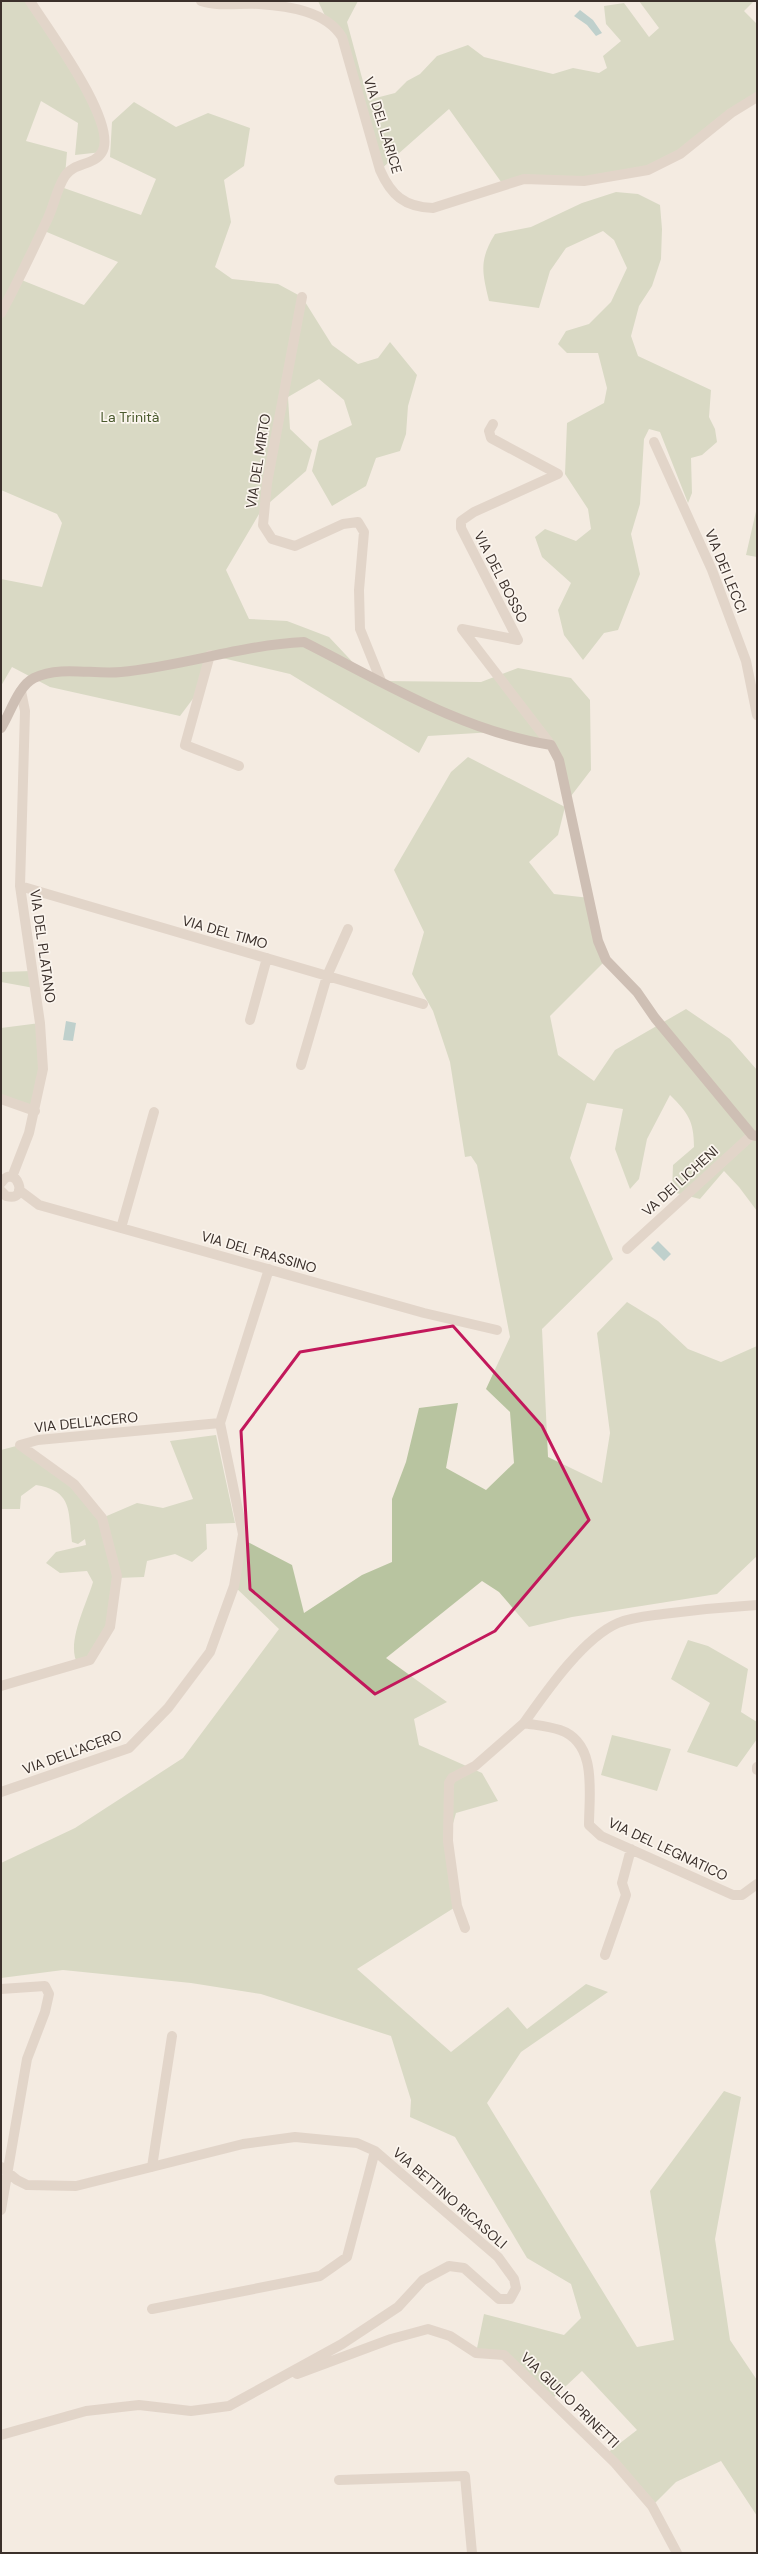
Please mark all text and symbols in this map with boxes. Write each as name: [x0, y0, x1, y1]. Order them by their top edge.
street label: VIA DEL LARICE: [360, 74, 406, 176]
park label: La Trinità: [101, 408, 159, 426]
street label: VIA DEL MIRTO: [242, 412, 274, 510]
street label: VIA DEI LECCI: [701, 526, 751, 616]
street label: VIA DEL BOSSO: [470, 528, 532, 626]
street label: VIA DEL PLATANO: [26, 888, 60, 1004]
street label: VIA DEL TIMO: [180, 911, 270, 953]
street label: VA DEI LICHENI: [638, 1142, 722, 1220]
street label: VIA DEL FRASSINO: [199, 1227, 319, 1277]
street label: VIA DELL'ACERO: [33, 1408, 139, 1436]
street label: VIA DELL'ACERO: [20, 1726, 124, 1778]
street label: VIA DEL LEGNATICO: [605, 1813, 731, 1885]
street label: VIA BETTINO RICASOLI: [389, 2143, 511, 2253]
street label: VIA GIULIO PRINETTI: [517, 2348, 623, 2452]

